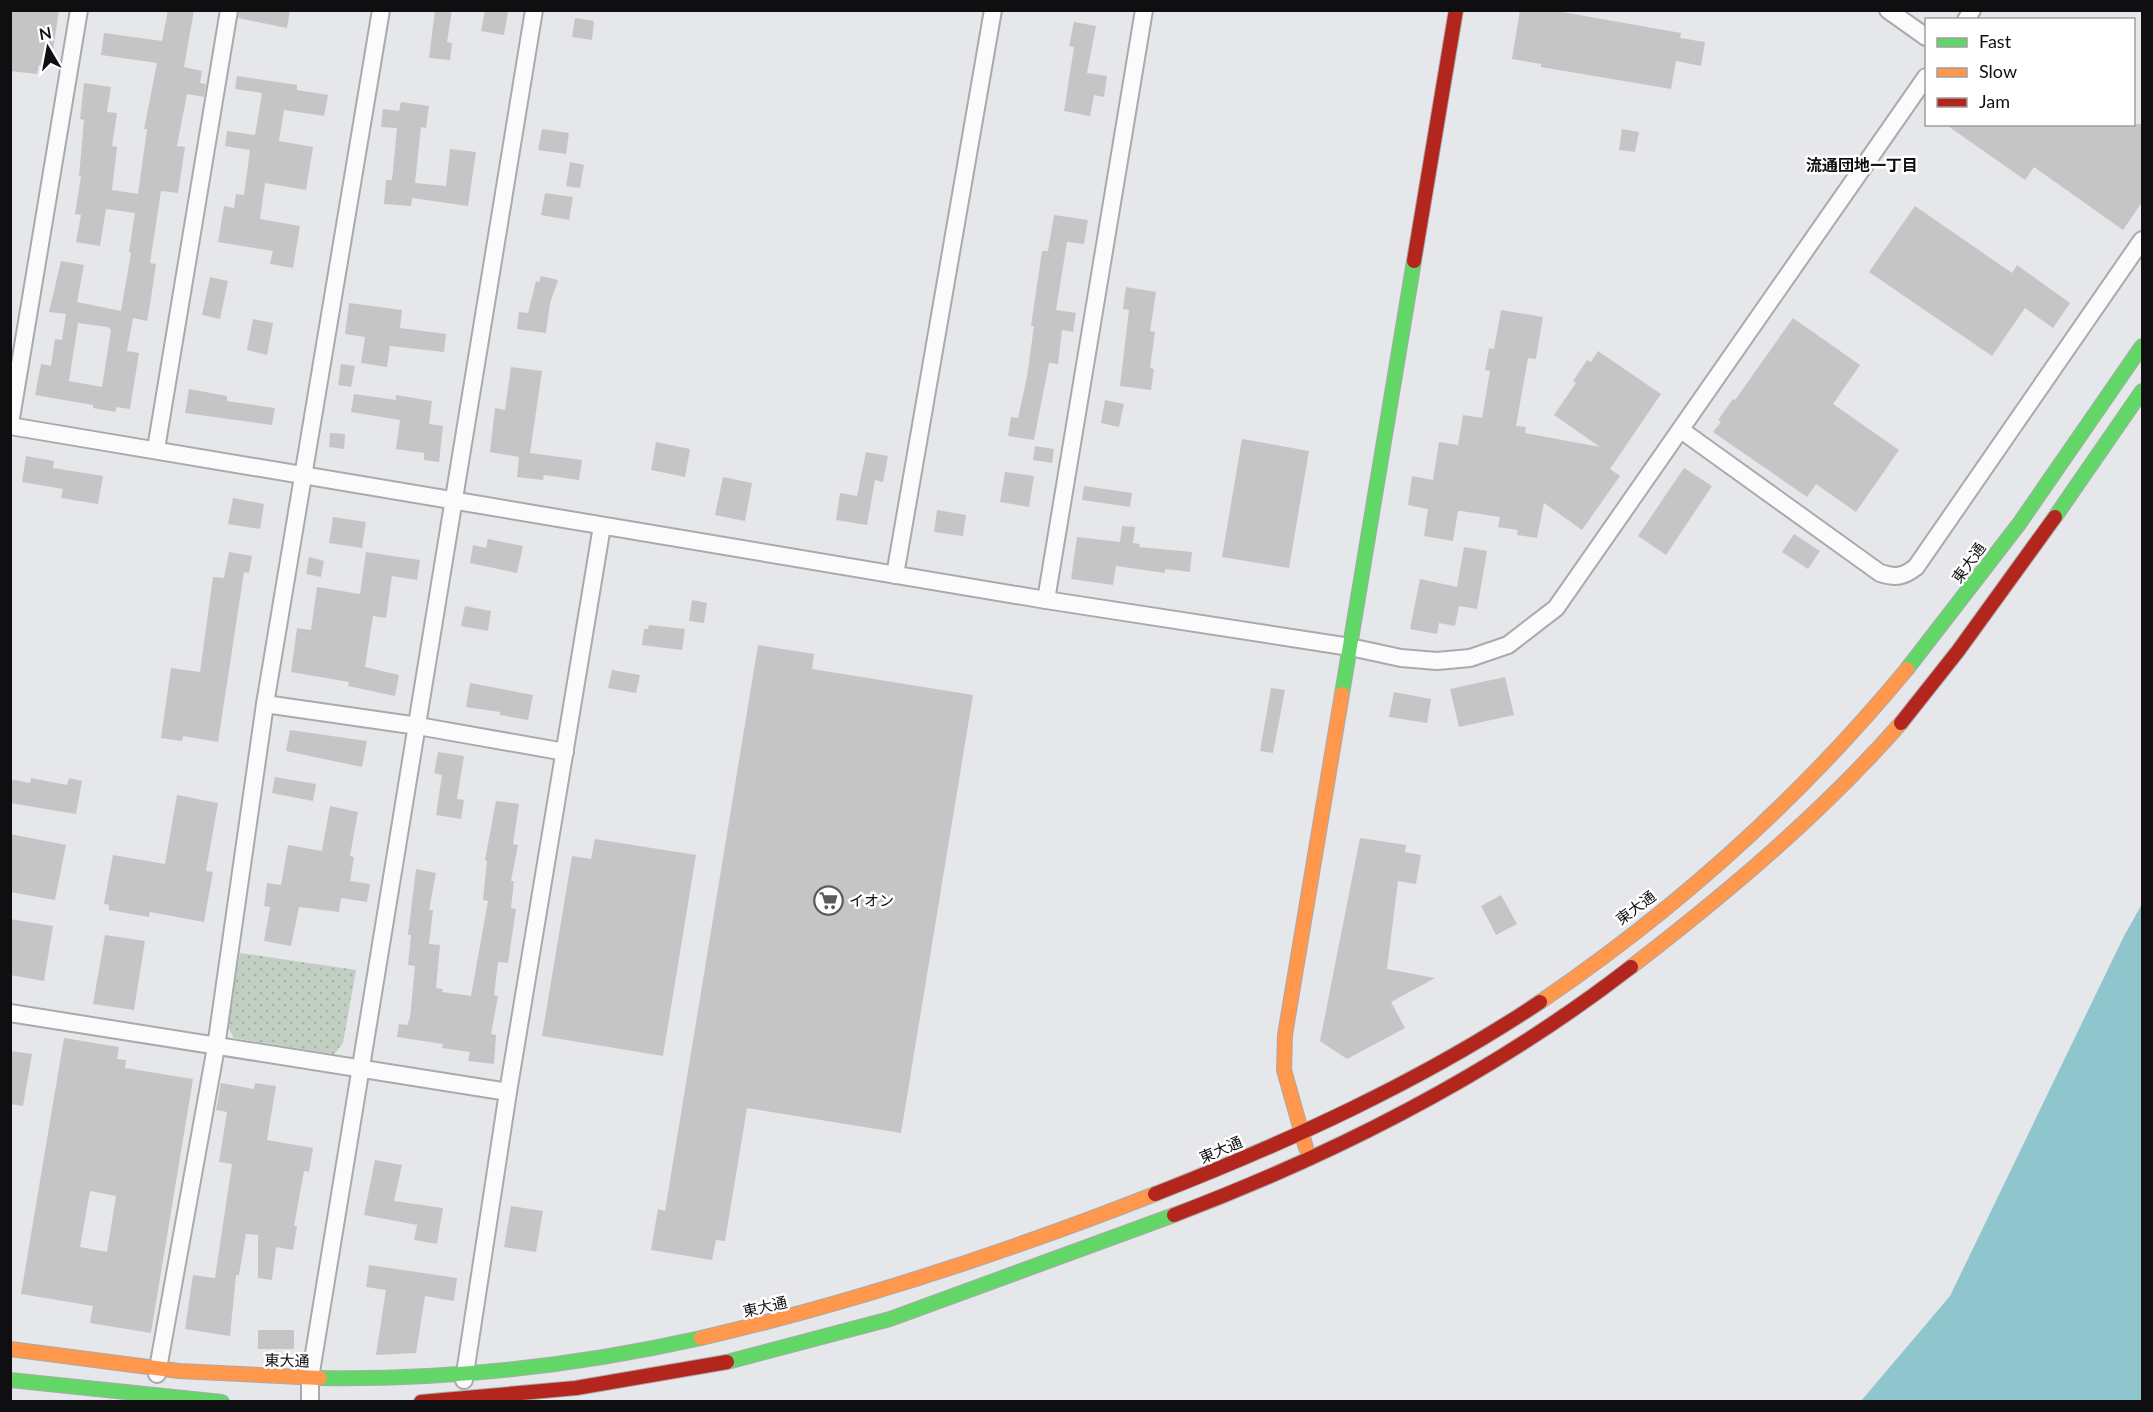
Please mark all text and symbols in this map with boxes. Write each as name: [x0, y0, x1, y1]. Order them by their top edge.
north arrow: [18, 18, 78, 78]
legend: [1925, 18, 2135, 126]
text: N: [38, 22, 53, 43]
text: Fast: [1979, 30, 2012, 52]
text: Slow: [1979, 60, 2017, 82]
text: Jam: [1979, 90, 2010, 112]
district label: 流通団地一丁目: [1806, 155, 1918, 174]
street label: 東大通: [1948, 539, 1989, 586]
supermarket icon: イオン: [812, 885, 844, 917]
street label: 東大通: [1612, 886, 1659, 928]
place label: イオン: [849, 891, 894, 909]
street label: 東大通: [1196, 1132, 1245, 1166]
street label: 東大通: [741, 1292, 789, 1320]
street label: 東大通: [264, 1351, 310, 1369]

